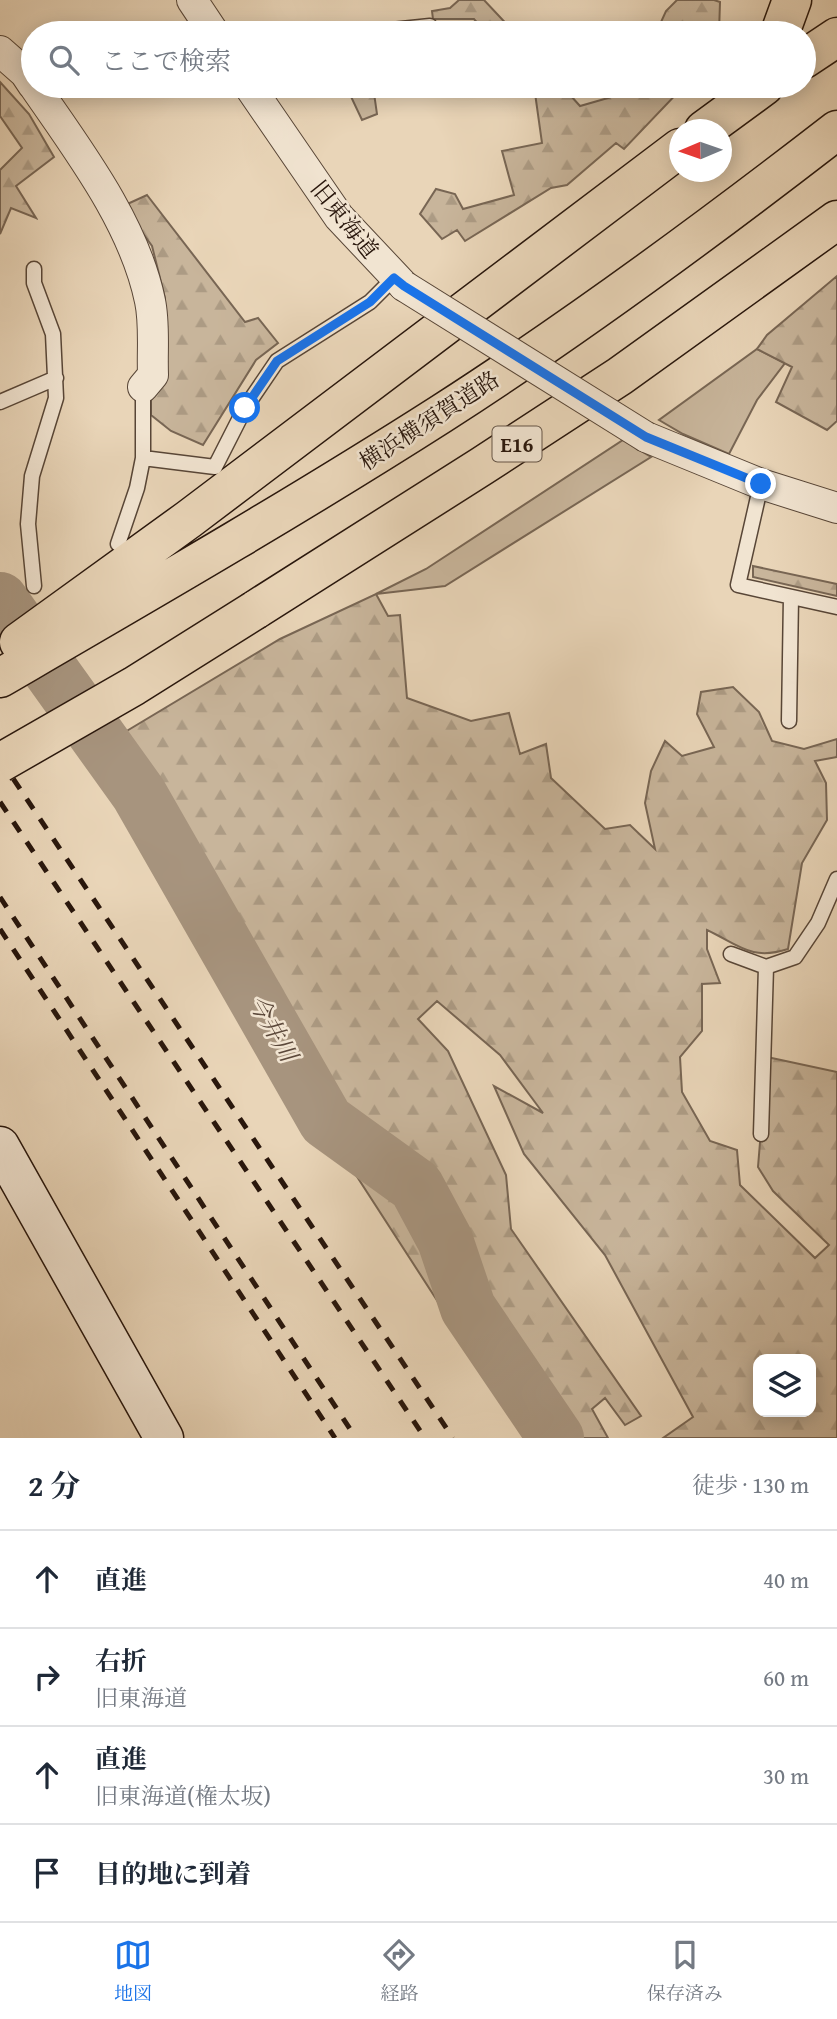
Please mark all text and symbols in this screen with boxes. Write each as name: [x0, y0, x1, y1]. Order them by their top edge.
search box: [21, 21, 816, 98]
icon: search: [45, 41, 83, 79]
text: ここで検索: [101, 41, 231, 80]
north arrow: [669, 119, 732, 182]
street label: 旧東海道: [303, 173, 387, 265]
street label: 横浜横須賀道路: [353, 362, 505, 478]
route start: [229, 392, 260, 423]
road number: E16: [492, 426, 542, 462]
route end: [745, 468, 776, 499]
water label: 今井川: [240, 988, 308, 1071]
map controls: [753, 1354, 816, 1417]
button: layers: [753, 1354, 816, 1417]
text: 2 分: [28, 1463, 80, 1507]
text: 徒歩 · 130 m: [692, 1468, 809, 1501]
icon: ahead: [28, 1560, 66, 1598]
text: 直進: [95, 1560, 147, 1599]
text: 40 m: [763, 1563, 809, 1596]
text: 右折: [95, 1641, 147, 1680]
icon: right: [28, 1658, 66, 1696]
text: 60 m: [763, 1661, 809, 1694]
text: 旧東海道: [95, 1681, 187, 1714]
text: 直進: [95, 1739, 147, 1778]
icon: ahead: [28, 1756, 66, 1794]
text: 30 m: [763, 1759, 809, 1792]
text: 旧東海道(権太坂): [95, 1779, 271, 1812]
icon: arrive: [28, 1854, 66, 1892]
text: 目的地に到着: [95, 1854, 251, 1893]
tab: 地図: [114, 1936, 152, 2007]
tab: 経路: [380, 1936, 419, 2007]
tab: 保存済み: [647, 1936, 723, 2007]

